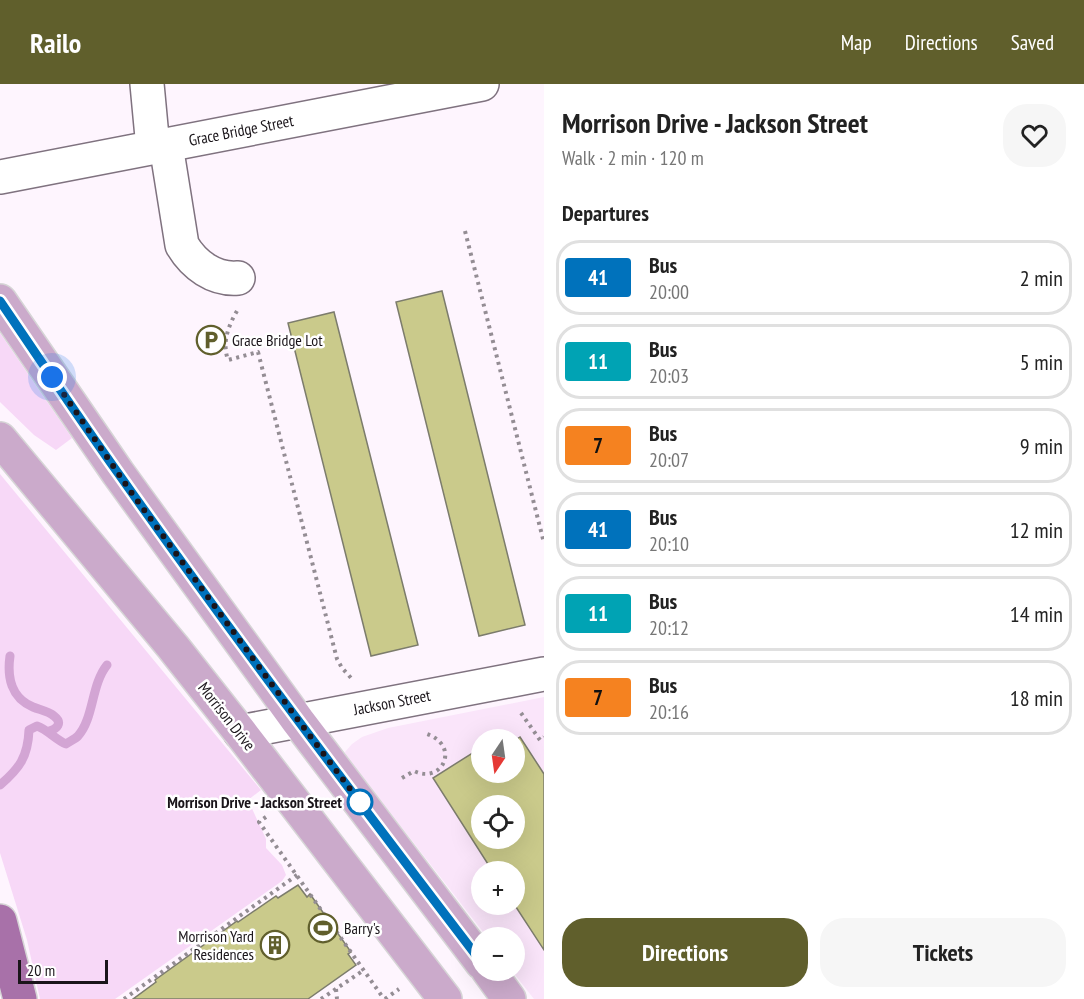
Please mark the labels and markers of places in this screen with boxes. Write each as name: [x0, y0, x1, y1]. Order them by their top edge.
parking icon: Grace Bridge Lot: [195, 324, 227, 356]
place label: Grace Bridge Lot: [232, 330, 323, 350]
marker: Morrison Drive - Jackson Street: [347, 789, 373, 815]
place label: Morrison Drive - Jackson Street: [167, 792, 342, 812]
sports icon: Barry's: [307, 912, 339, 944]
place label: Barry's: [344, 918, 380, 938]
place label: Morrison Yard Residences: [178, 926, 254, 964]
building icon: Morrison Yard Residences: [259, 929, 291, 961]

